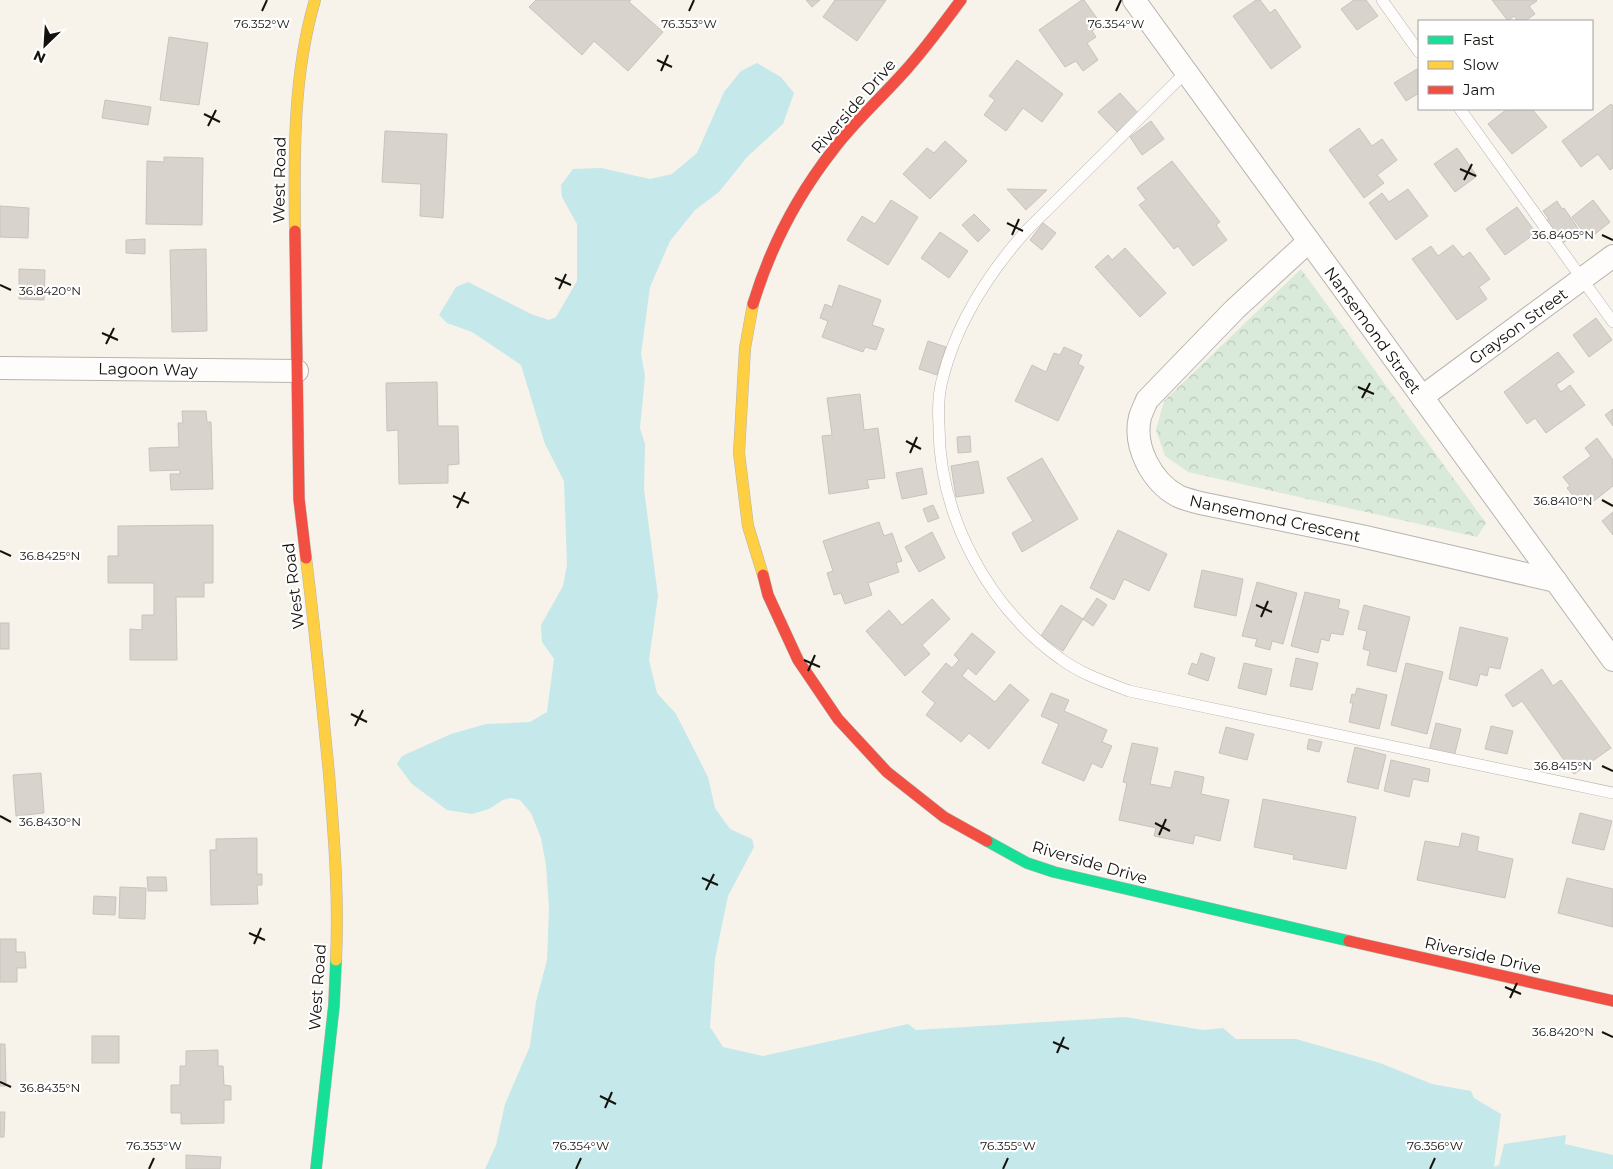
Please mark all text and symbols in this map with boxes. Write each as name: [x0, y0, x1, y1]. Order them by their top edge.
text: 76.352°W: [234, 16, 290, 31]
text: 76.353°W: [661, 16, 717, 31]
text: 76.354°W: [1088, 16, 1144, 31]
north arrow: [20, 20, 70, 70]
legend: [1418, 20, 1593, 110]
text: Fast: [1463, 30, 1494, 49]
text: N: [31, 46, 48, 67]
street label: Riverside Drive: [807, 55, 900, 157]
text: Slow: [1463, 55, 1499, 74]
text: Jam: [1462, 80, 1495, 99]
street label: West Road: [269, 136, 290, 224]
text: 36.8405°N: [1532, 227, 1594, 242]
street label: Nansemond Street: [1320, 263, 1425, 398]
text: 36.8420°N: [19, 283, 81, 298]
street label: Grayson Street: [1465, 284, 1572, 368]
street label: Lagoon Way: [98, 359, 198, 380]
street label: Nansemond Crescent: [1188, 491, 1363, 546]
text: 36.8410°N: [1533, 493, 1593, 508]
street label: West Road: [279, 542, 308, 630]
text: 36.8425°N: [20, 548, 80, 563]
text: 36.8415°N: [1534, 758, 1592, 773]
text: 36.8430°N: [19, 814, 81, 829]
street label: Riverside Drive: [1030, 837, 1150, 888]
street label: Riverside Drive: [1423, 933, 1543, 978]
street label: West Road: [305, 943, 330, 1031]
text: 36.8420°N: [1532, 1024, 1594, 1039]
text: 36.8435°N: [20, 1080, 80, 1095]
text: 76.353°W: [126, 1138, 182, 1153]
text: 76.354°W: [553, 1138, 609, 1153]
text: 76.355°W: [980, 1138, 1036, 1153]
text: 76.356°W: [1407, 1138, 1463, 1153]

